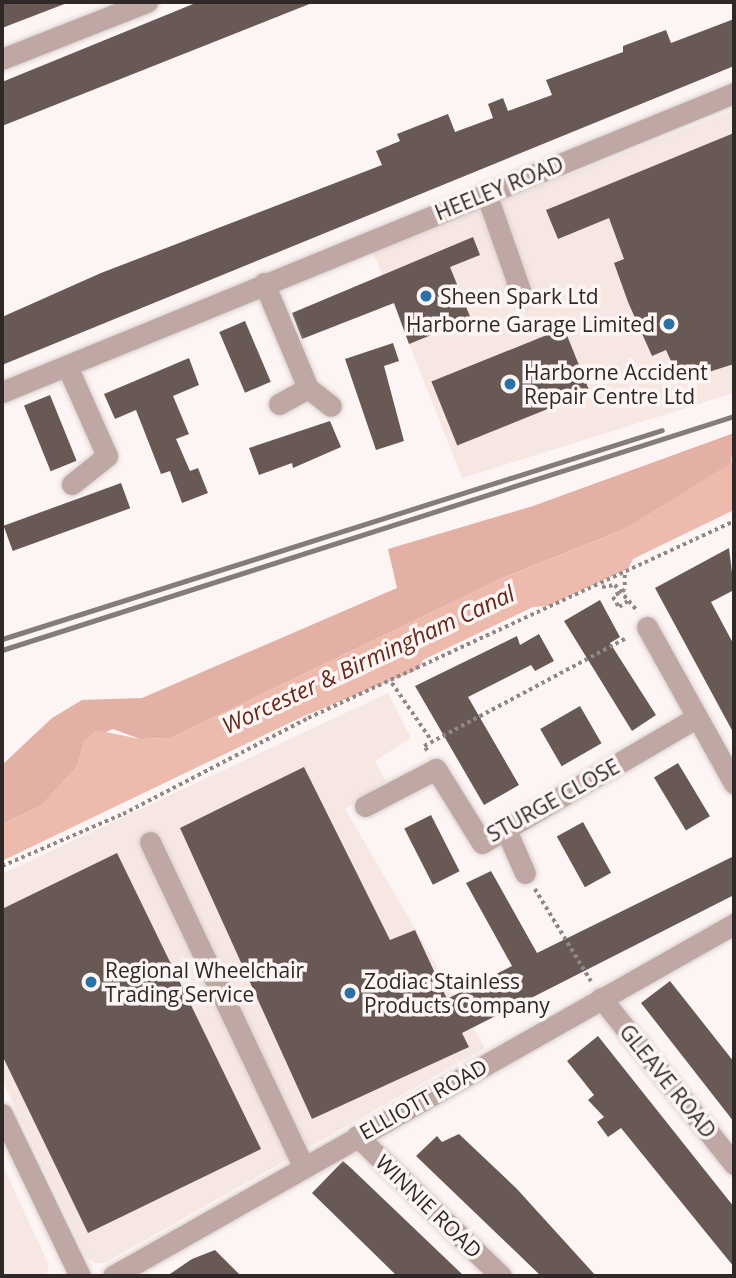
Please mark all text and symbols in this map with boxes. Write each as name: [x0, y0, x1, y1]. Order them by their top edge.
street label: HEELEY ROAD: [431, 151, 567, 225]
place label: Sheen Spark Ltd: [440, 283, 599, 309]
marker: Sheen Spark Ltd: [418, 288, 434, 304]
place label: Harborne Garage Limited: [406, 311, 655, 337]
marker: Harborne Garage Limited: [661, 316, 677, 332]
place label: Harborne Accident Repair Centre Ltd: [524, 359, 708, 409]
marker: Harborne Accident Repair Centre Ltd: [502, 376, 518, 392]
water label: Worcester & Birmingham Canal: [217, 579, 519, 739]
street label: STURGE CLOSE: [482, 753, 624, 847]
place label: Regional Wheelchair Trading Service: [105, 957, 304, 1007]
place label: Zodiac Stainless Products Company: [364, 968, 550, 1018]
marker: Regional Wheelchair Trading Service: [83, 974, 99, 990]
marker: Zodiac Stainless Products Company: [342, 985, 358, 1001]
street label: GLEAVE ROAD: [615, 1019, 721, 1143]
street label: ELLIOTT ROAD: [355, 1054, 491, 1144]
street label: WINNIE ROAD: [371, 1149, 487, 1263]

